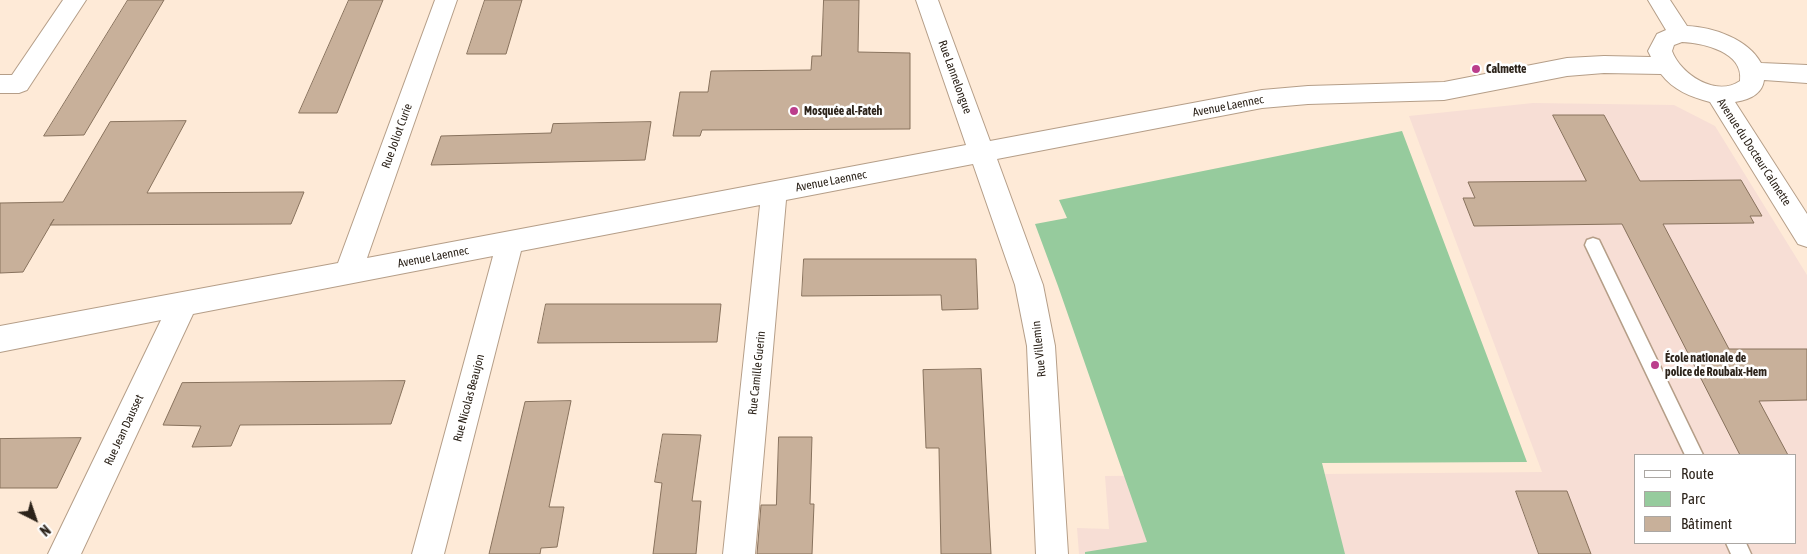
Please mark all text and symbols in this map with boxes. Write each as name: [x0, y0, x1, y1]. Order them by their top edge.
street label: Rue Lannelongue: [935, 38, 975, 116]
place label: Calmette: [1486, 62, 1526, 76]
marker: Calmette: [1470, 63, 1482, 75]
street label: Avenue Laennec: [1191, 92, 1265, 120]
street label: Avenue du Docteur Calmette: [1714, 96, 1794, 208]
street label: Rue Joliot Curie: [379, 102, 415, 170]
place label: Mosquée al-Fateh: [804, 104, 882, 118]
marker: Mosquée al-Fateh: [788, 105, 800, 117]
street label: Avenue Laennec: [794, 167, 868, 195]
street label: Avenue Laennec: [396, 243, 470, 271]
street label: Rue Villemin: [1029, 320, 1049, 378]
street label: Rue Camille Guerin: [745, 330, 769, 416]
place label: École nationale de police de Roubaix-Hem: [1665, 351, 1767, 379]
street label: Rue Nicolas Beaujon: [450, 353, 488, 443]
marker: École nationale de police de Roubaix-Hem: [1649, 359, 1661, 371]
street label: Rue Jean Dausset: [101, 392, 147, 468]
legend: [1634, 454, 1797, 544]
text: Route: [1681, 465, 1714, 482]
text: Parc: [1681, 490, 1705, 507]
north arrow: [10, 494, 60, 544]
text: Bâtiment: [1681, 515, 1732, 532]
text: N: [36, 522, 53, 539]

